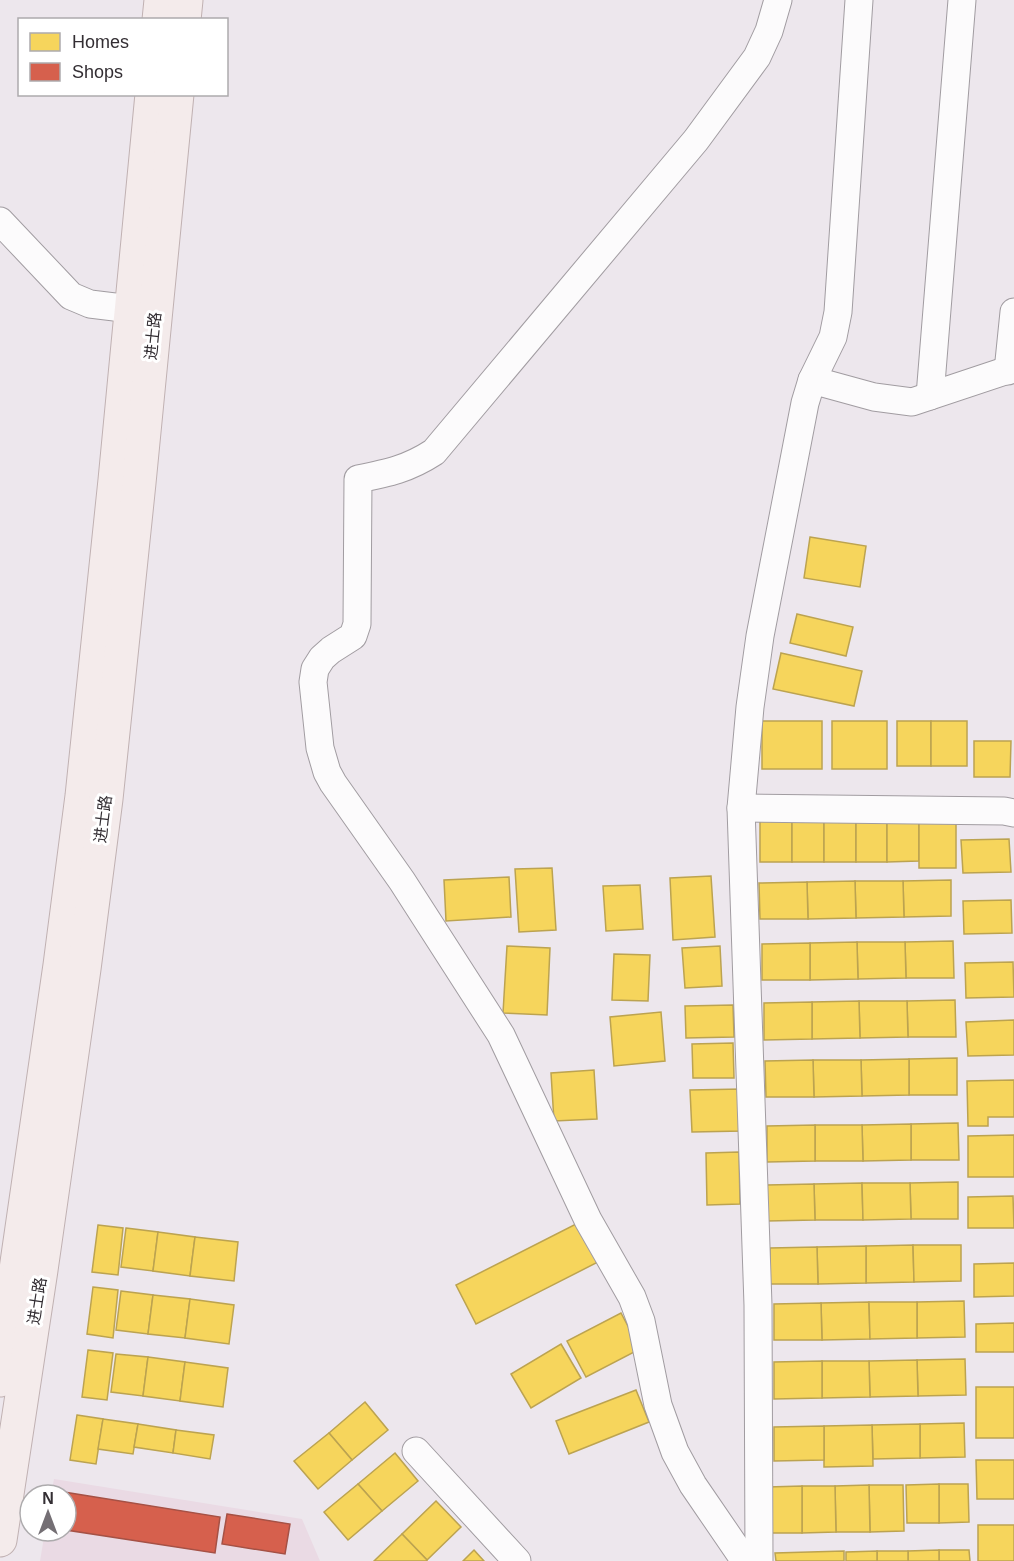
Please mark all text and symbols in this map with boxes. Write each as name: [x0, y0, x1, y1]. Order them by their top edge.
legend: [18, 18, 228, 96]
text: Homes: [72, 32, 129, 52]
text: Shops: [72, 62, 123, 82]
street label: 进士路: [142, 311, 164, 361]
street label: 进士路: [92, 794, 114, 844]
street label: 进士路: [25, 1276, 49, 1326]
north arrow: [18, 1483, 78, 1543]
text: N: [42, 1490, 54, 1507]

